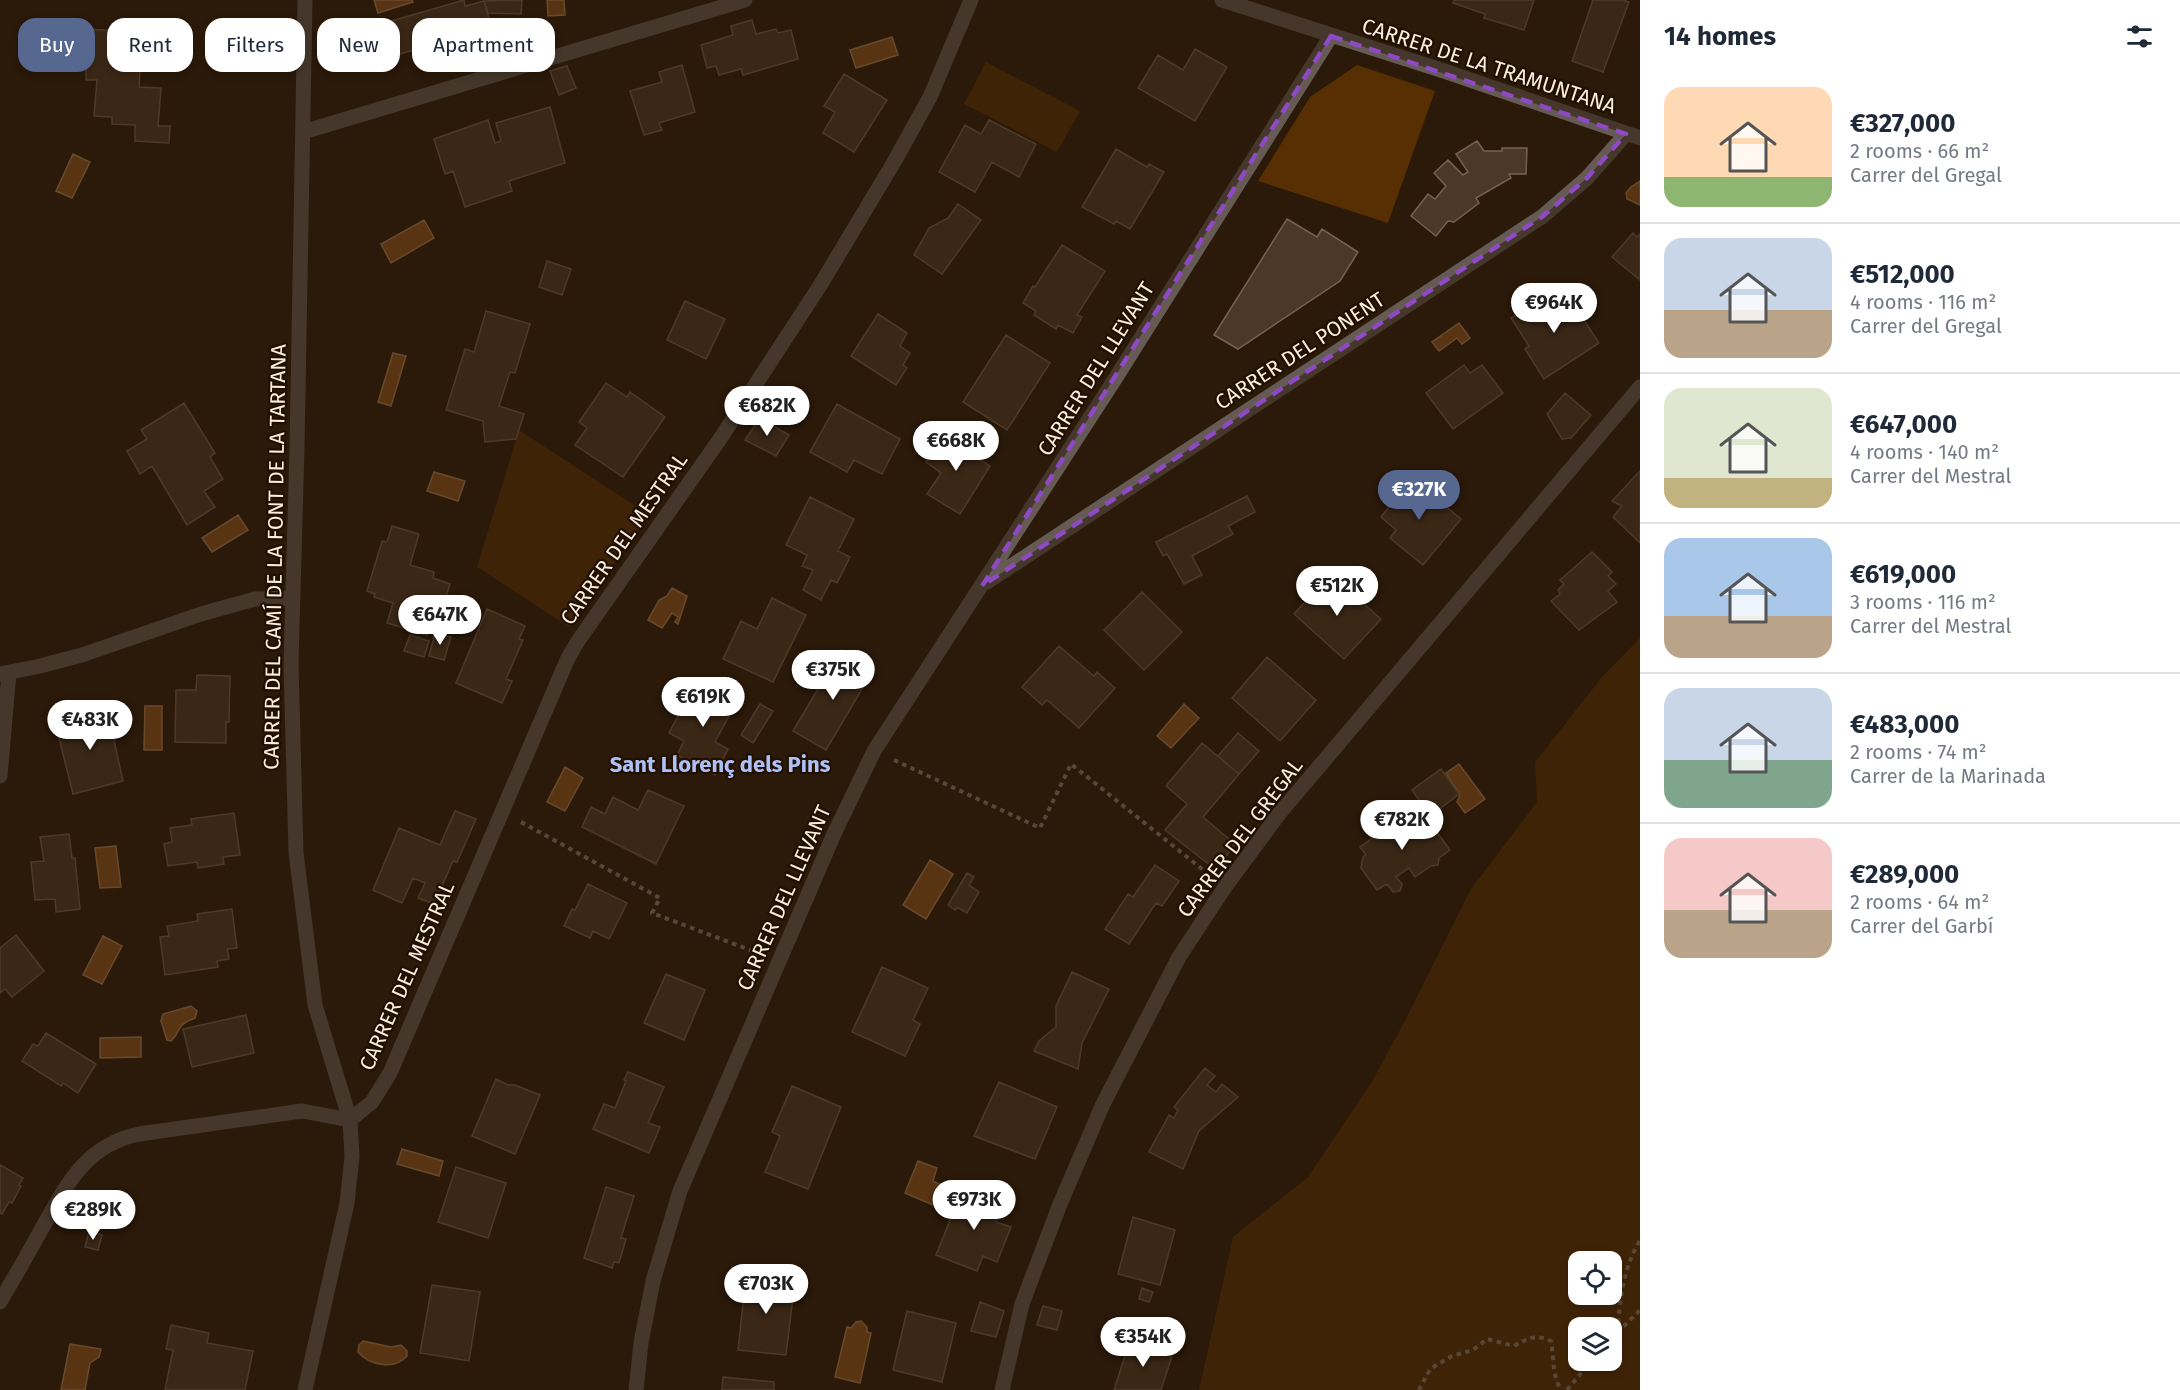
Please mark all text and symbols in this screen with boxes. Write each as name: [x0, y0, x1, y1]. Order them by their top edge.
street label: CARRER DE LA TRAMUNTANA: [1359, 13, 1619, 119]
chip: Buy: [18, 18, 95, 72]
chip: Rent: [107, 18, 193, 72]
chip: Filters: [205, 18, 305, 72]
chip: New: [317, 18, 400, 72]
chip: Apartment: [412, 18, 555, 72]
icon: filters: [2123, 20, 2156, 53]
text: 14 homes: [1664, 21, 1776, 52]
text: €327,000: [1850, 108, 1955, 139]
icon: home: [1712, 111, 1784, 183]
text: 2 rooms · 66 m²: [1850, 139, 1989, 163]
text: Carrer del Gregal: [1850, 163, 2002, 187]
text: €512,000: [1850, 259, 1955, 290]
icon: home: [1712, 262, 1784, 334]
street label: CARRER DEL LLEVANT: [1032, 277, 1160, 461]
pin: €964K: [1512, 283, 1596, 334]
street label: CARRER DEL PONENT: [1210, 286, 1390, 416]
text: €964K: [1525, 290, 1583, 314]
text: 4 rooms · 116 m²: [1850, 290, 1996, 314]
text: Carrer del Gregal: [1850, 314, 2002, 338]
street label: CARRER DEL CAMÍ DE LA FONT DE LA TARTANA: [258, 344, 292, 770]
pin: €682K: [725, 386, 809, 437]
text: €682K: [738, 393, 796, 417]
text: €647,000: [1850, 409, 1957, 440]
icon: home: [1712, 412, 1784, 484]
pin: €668K: [914, 421, 998, 472]
text: €668K: [927, 428, 985, 452]
text: 4 rooms · 140 m²: [1850, 440, 1999, 464]
street label: CARRER DEL MESTRAL: [555, 448, 693, 630]
text: Carrer del Mestral: [1850, 464, 2011, 488]
pin: €327K: [1377, 470, 1461, 521]
text: €327K: [1392, 477, 1446, 501]
text: €619,000: [1850, 559, 1956, 590]
icon: home: [1712, 562, 1784, 634]
pin: €512K: [1295, 566, 1379, 617]
text: €512K: [1310, 573, 1364, 597]
text: 3 rooms · 116 m²: [1850, 590, 1996, 614]
pin: €647K: [398, 595, 482, 646]
text: €647K: [412, 602, 468, 626]
text: Carrer del Mestral: [1850, 614, 2011, 638]
pin: €375K: [791, 650, 875, 701]
text: €375K: [806, 657, 860, 681]
pin: €619K: [661, 677, 745, 728]
text: €619K: [676, 684, 730, 708]
pin: €483K: [48, 700, 132, 751]
text: €483K: [61, 707, 119, 731]
text: €483,000: [1850, 709, 1959, 740]
icon: home: [1712, 712, 1784, 784]
text: 2 rooms · 74 m²: [1850, 740, 1987, 764]
district label: Sant Llorenç dels Pins: [610, 751, 831, 778]
street label: CARRER DEL GREGAL: [1172, 753, 1309, 923]
text: Carrer de la Marinada: [1850, 764, 2046, 788]
pin: €782K: [1360, 800, 1444, 851]
street label: CARRER DEL LLEVANT: [731, 801, 837, 995]
text: €782K: [1374, 807, 1430, 831]
text: €289,000: [1850, 859, 1959, 890]
icon: home: [1712, 862, 1784, 934]
street label: CARRER DEL MESTRAL: [354, 877, 461, 1074]
text: 2 rooms · 64 m²: [1850, 890, 1989, 914]
text: Carrer del Garbí: [1850, 914, 1993, 938]
pin: €973K: [932, 1180, 1016, 1231]
text: €973K: [947, 1187, 1001, 1211]
pin: €289K: [51, 1190, 135, 1241]
text: €289K: [64, 1197, 122, 1221]
map controls: [1568, 1251, 1622, 1371]
button: locate: [1568, 1251, 1622, 1305]
pin: €703K: [724, 1264, 808, 1315]
text: €703K: [738, 1271, 794, 1295]
pin: €354K: [1101, 1317, 1185, 1368]
button: layers: [1568, 1317, 1622, 1371]
text: €354K: [1115, 1324, 1171, 1348]

